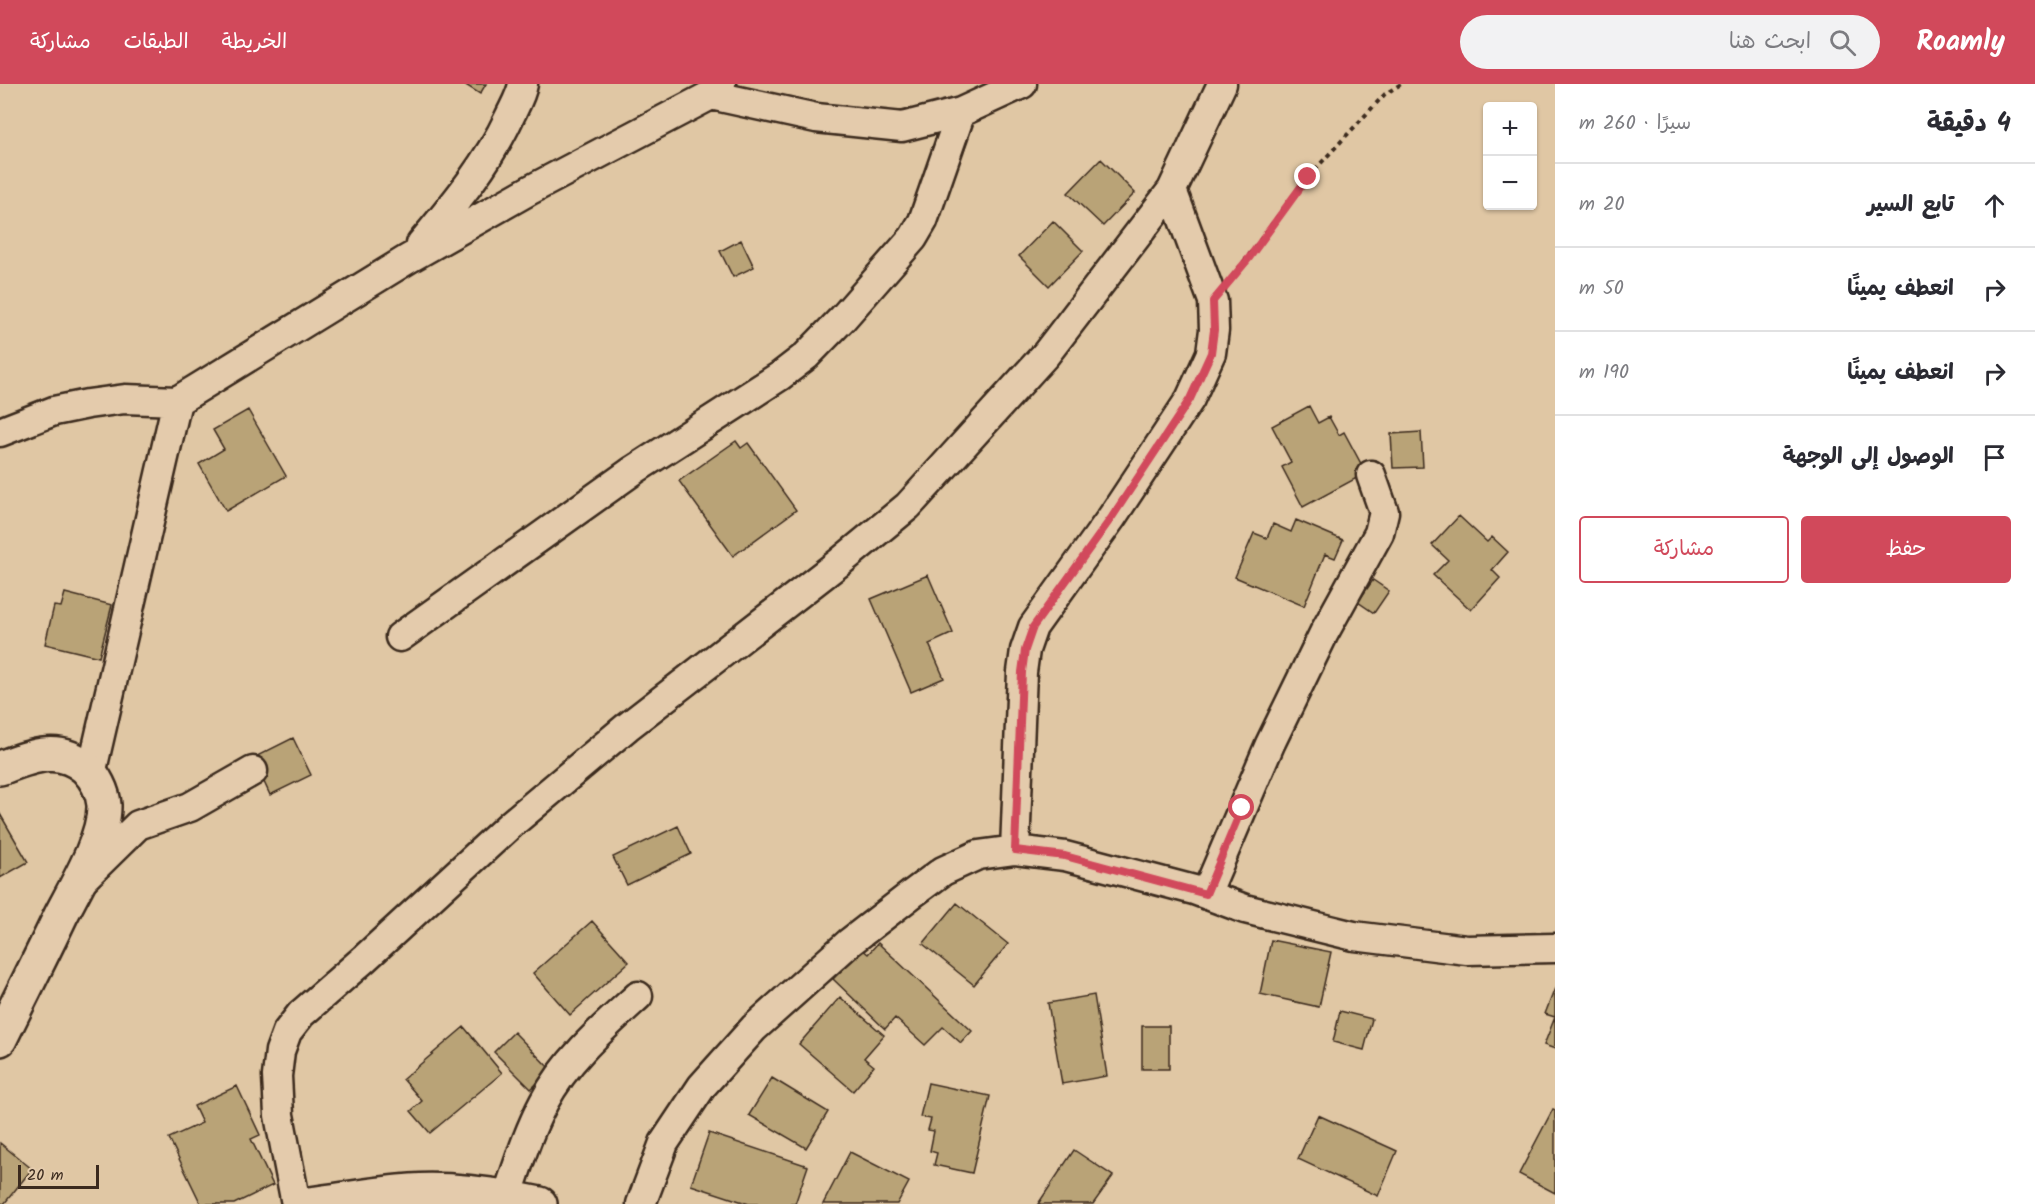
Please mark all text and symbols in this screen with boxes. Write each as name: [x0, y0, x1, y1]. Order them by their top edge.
search box: [1460, 15, 1880, 69]
text: Roamly: [1916, 20, 2005, 65]
text: ابحث هنا: [1729, 25, 1811, 60]
text: مشاركة: [30, 26, 91, 59]
text: الطبقات: [124, 26, 189, 59]
text: الخريطة: [222, 26, 287, 59]
icon: search: [1826, 26, 1859, 59]
map controls: [1483, 102, 1537, 210]
button: +: [1483, 102, 1537, 156]
text: 4 دقيقة: [1927, 103, 2011, 145]
text: سيرًا · 260 m: [1579, 108, 1691, 140]
button: −: [1483, 156, 1537, 210]
route end: [1294, 163, 1320, 189]
text: تابع السير: [1867, 188, 1954, 223]
text: 20 m: [1579, 189, 1625, 221]
icon: ahead: [1978, 189, 2011, 222]
text: انعطف يمينًا: [1847, 272, 1954, 307]
text: 50 m: [1579, 273, 1624, 305]
icon: right: [1978, 273, 2011, 306]
text: انعطف يمينًا: [1847, 356, 1954, 391]
text: 190 m: [1579, 357, 1629, 389]
icon: right: [1978, 357, 2011, 390]
text: الوصول إلى الوجهة: [1782, 440, 1954, 475]
icon: arrive: [1978, 441, 2011, 474]
button: مشاركة: [1579, 516, 1789, 583]
button: حفظ: [1801, 516, 2011, 583]
route start: [1228, 794, 1254, 820]
scale bar: [18, 1162, 99, 1190]
text: 20 m: [27, 1163, 63, 1188]

